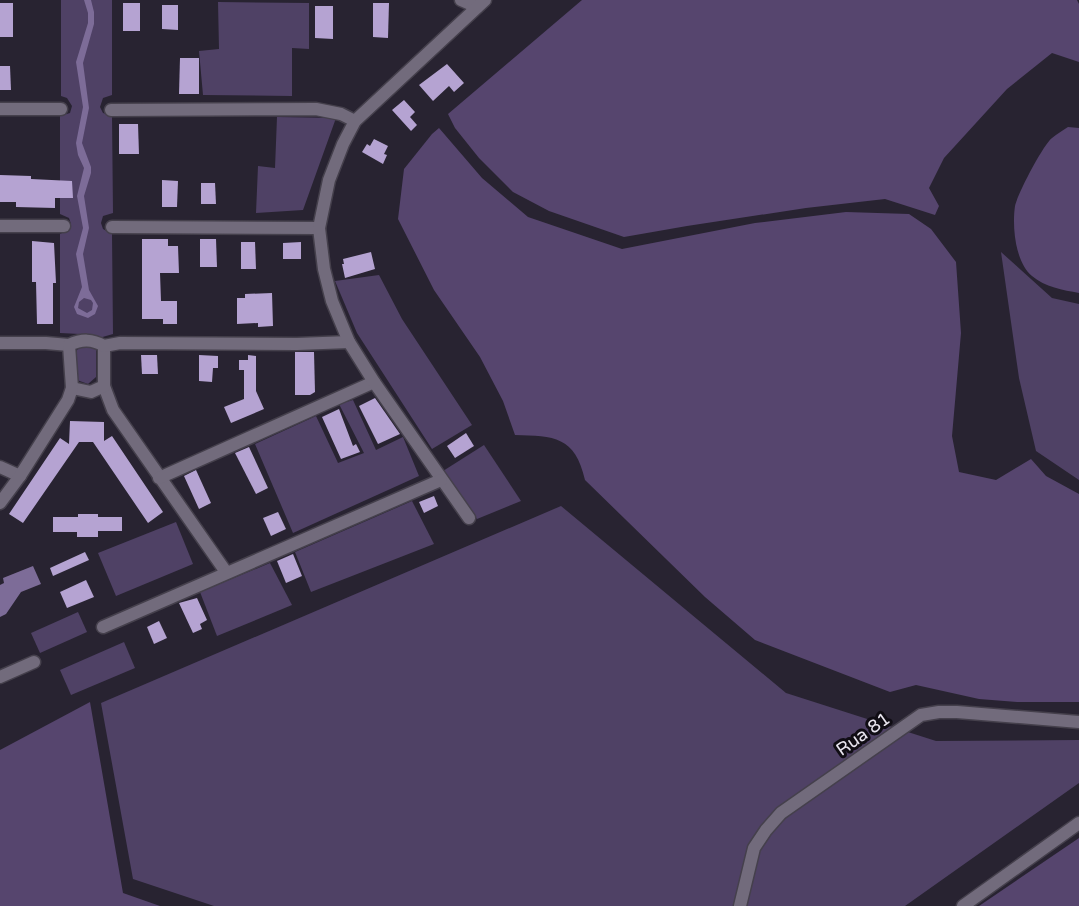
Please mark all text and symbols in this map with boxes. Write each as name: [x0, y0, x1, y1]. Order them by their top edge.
street label: Rua 81: [832, 707, 894, 761]

